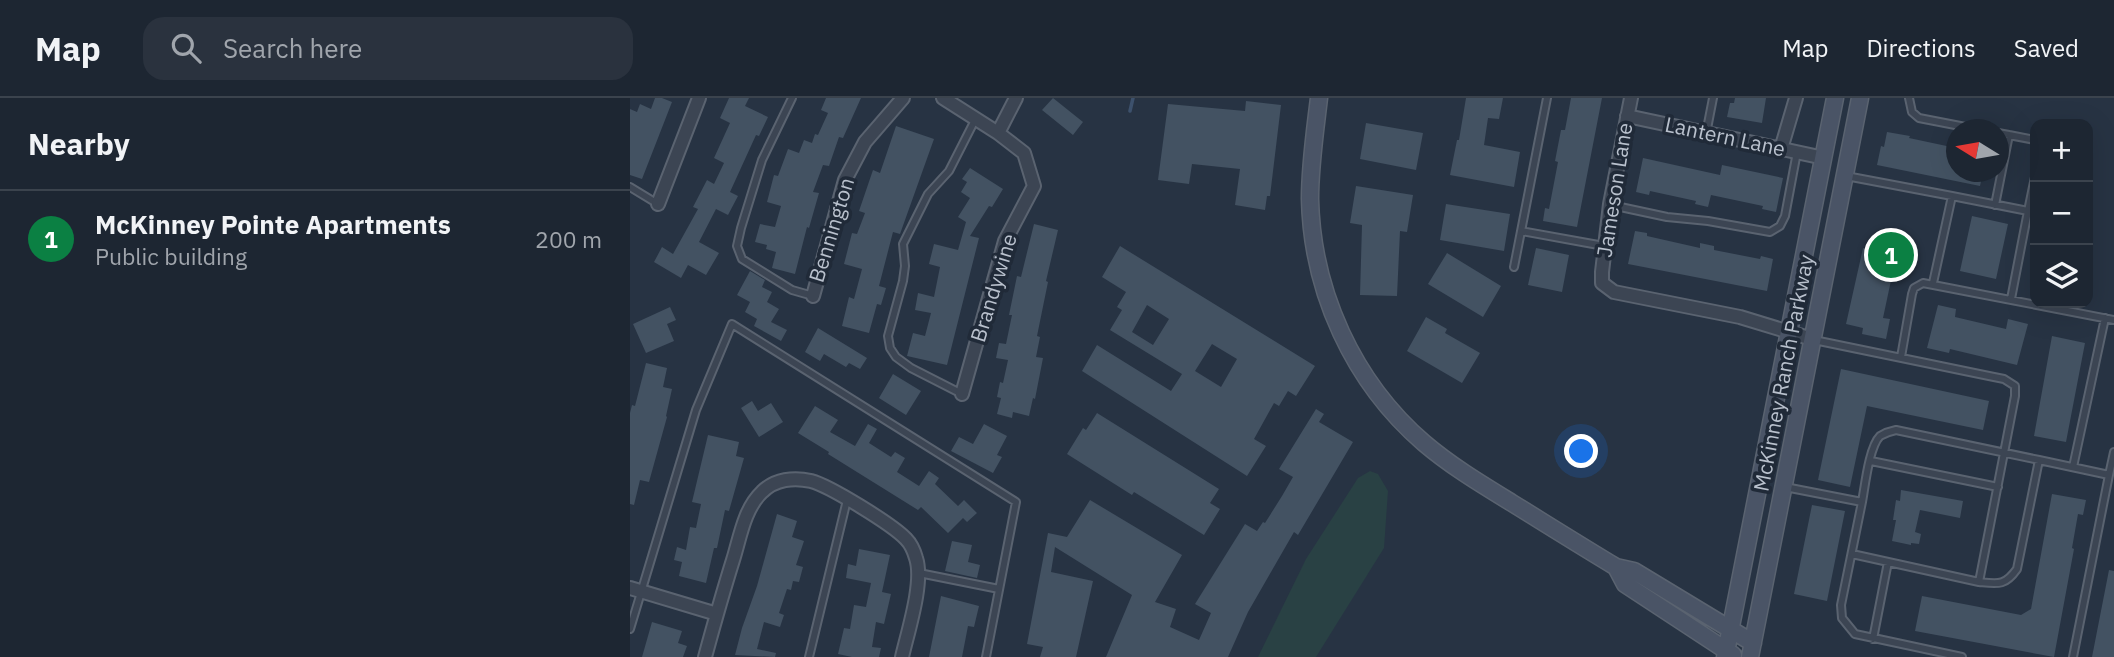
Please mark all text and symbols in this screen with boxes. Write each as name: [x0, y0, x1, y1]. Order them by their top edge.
search box: [143, 17, 633, 80]
text: Map: [35, 27, 101, 70]
icon: search: [167, 29, 205, 67]
text: Search here: [223, 31, 362, 65]
text: Map: [1782, 32, 1828, 64]
text: Directions: [1866, 32, 1976, 64]
text: Saved: [2014, 32, 2079, 64]
street label: Lantern Lane: [1663, 110, 1788, 162]
north arrow: [1946, 119, 2009, 182]
map controls: [2030, 119, 2093, 308]
button: +: [2030, 119, 2093, 182]
street label: Jameson Lane: [1590, 121, 1638, 259]
text: Nearby: [28, 124, 130, 163]
street label: Bennington: [802, 174, 860, 286]
button: −: [2030, 182, 2093, 245]
text: McKinney Pointe Apartments: [95, 207, 451, 241]
text: 1: [44, 224, 58, 254]
text: 200 m: [535, 224, 602, 254]
pin: 1: [1868, 229, 1914, 281]
street label: Brandywine: [963, 230, 1023, 345]
text: Public building: [95, 241, 247, 271]
button: layers: [2030, 245, 2093, 308]
street label: McKinney Ranch Parkway: [1746, 251, 1820, 494]
your location: [1564, 434, 1598, 468]

